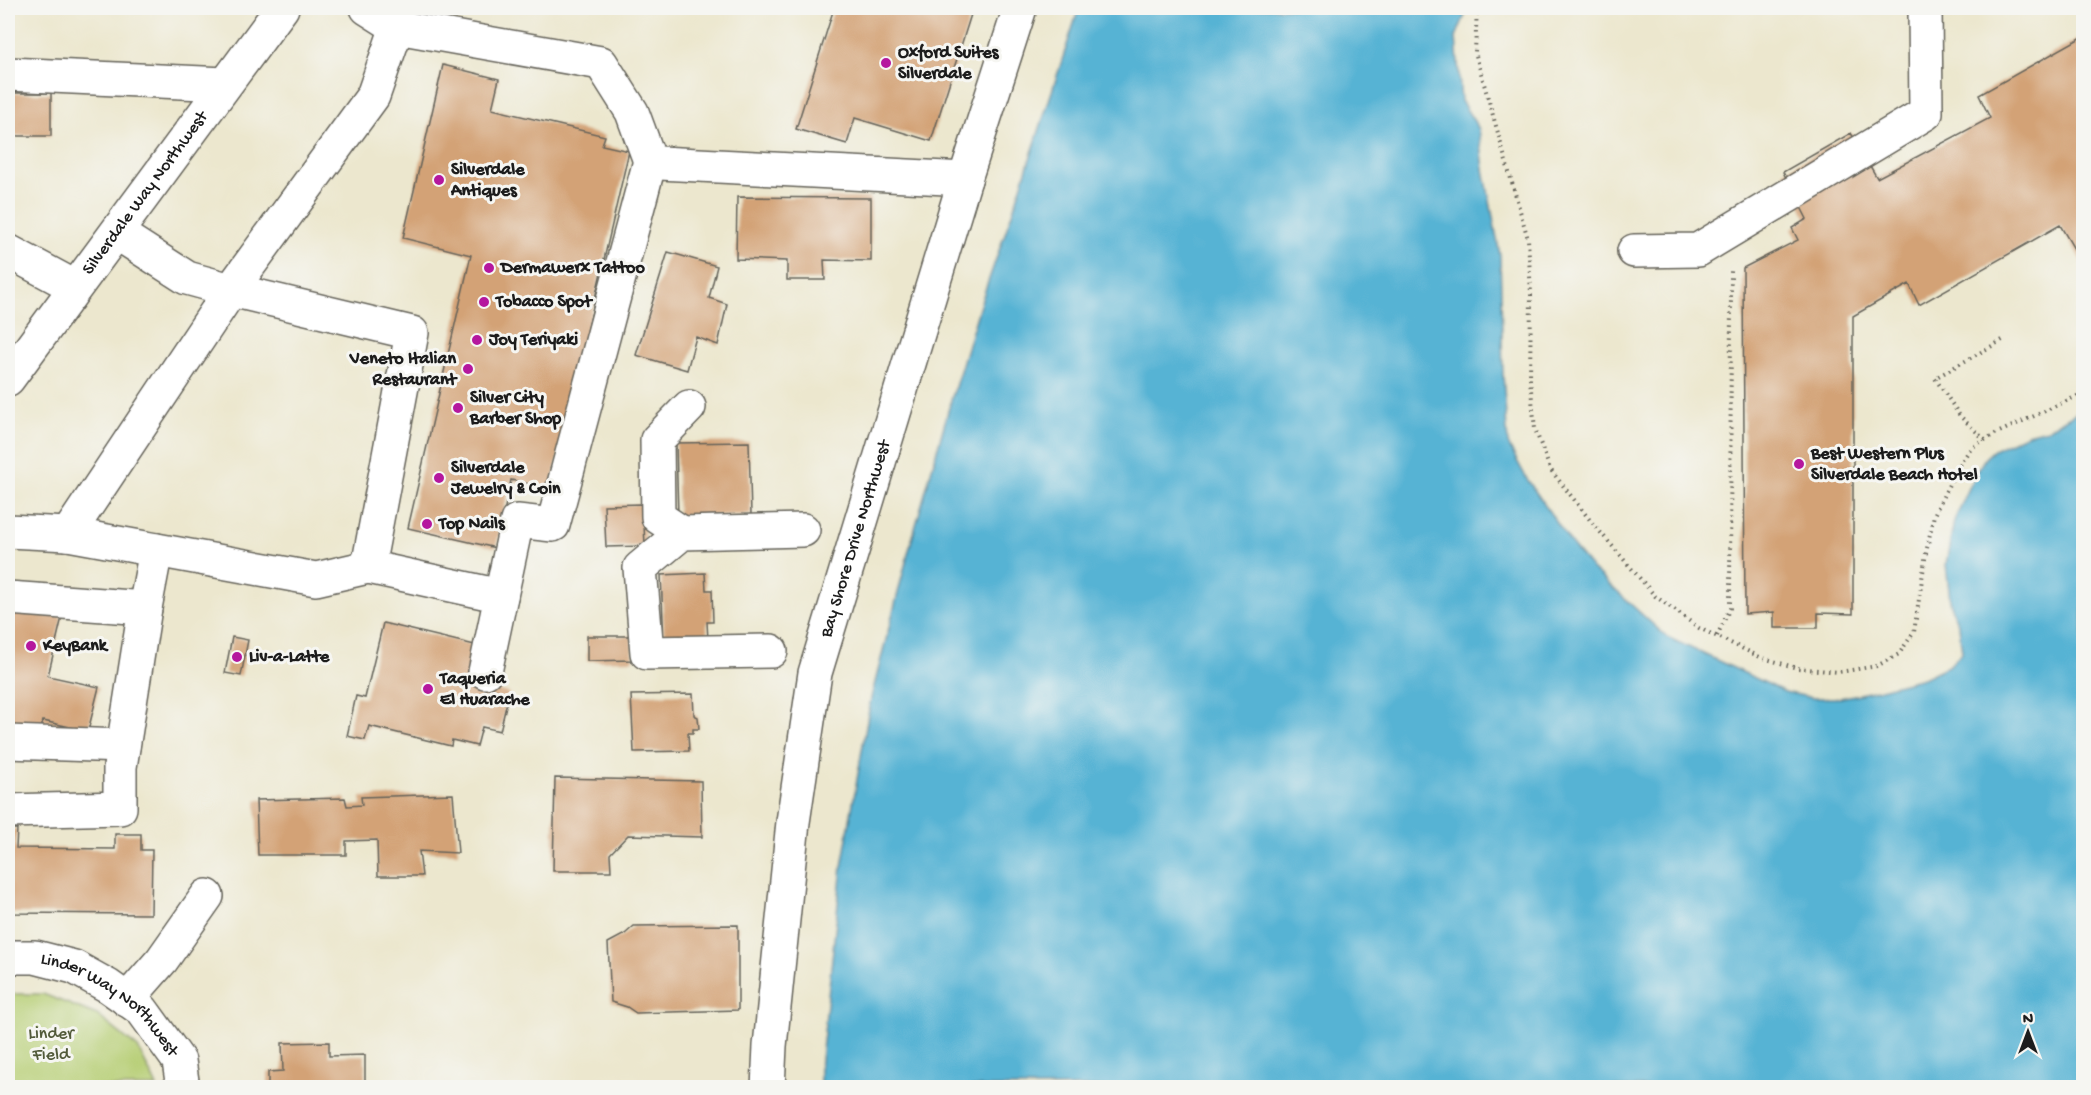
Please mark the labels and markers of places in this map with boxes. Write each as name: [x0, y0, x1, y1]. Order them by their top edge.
place label: Oxford Suites Silverdale: [898, 43, 1000, 85]
marker: Oxford Suites Silverdale: [879, 56, 893, 70]
place label: Silverdale Antiques: [450, 160, 525, 202]
marker: Silverdale Antiques: [432, 173, 446, 187]
place label: Dermawerx Tattoo: [499, 258, 645, 279]
marker: Dermawerx Tattoo: [482, 261, 496, 275]
place label: Tobacco Spot: [494, 292, 593, 313]
marker: Tobacco Spot: [477, 295, 491, 309]
place label: Joy Teriyaki: [488, 330, 578, 351]
marker: Joy Teriyaki: [470, 333, 484, 347]
place label: Veneto Italian Restaurant: [349, 349, 458, 391]
marker: Veneto Italian Restaurant: [461, 362, 475, 376]
place label: Silver City Barber Shop: [469, 388, 561, 430]
marker: Silver City Barber Shop: [451, 401, 465, 415]
place label: Best Western Plus Silverdale Beach Hotel: [1810, 444, 1978, 486]
marker: Best Western Plus Silverdale Beach Hotel: [1792, 457, 1806, 471]
place label: Silverdale Jewelry & Coin: [450, 458, 561, 500]
marker: Silverdale Jewelry & Coin: [432, 471, 446, 485]
place label: Top Nails: [437, 514, 506, 535]
marker: Top Nails: [420, 517, 434, 531]
place label: KeyBank: [42, 636, 109, 657]
marker: KeyBank: [24, 639, 38, 653]
place label: Liv-a-Latte: [249, 647, 330, 668]
marker: Liv-a-Latte: [230, 650, 244, 664]
place label: Taqueria El Huarache: [438, 669, 530, 711]
marker: Taqueria El Huarache: [421, 682, 435, 696]

